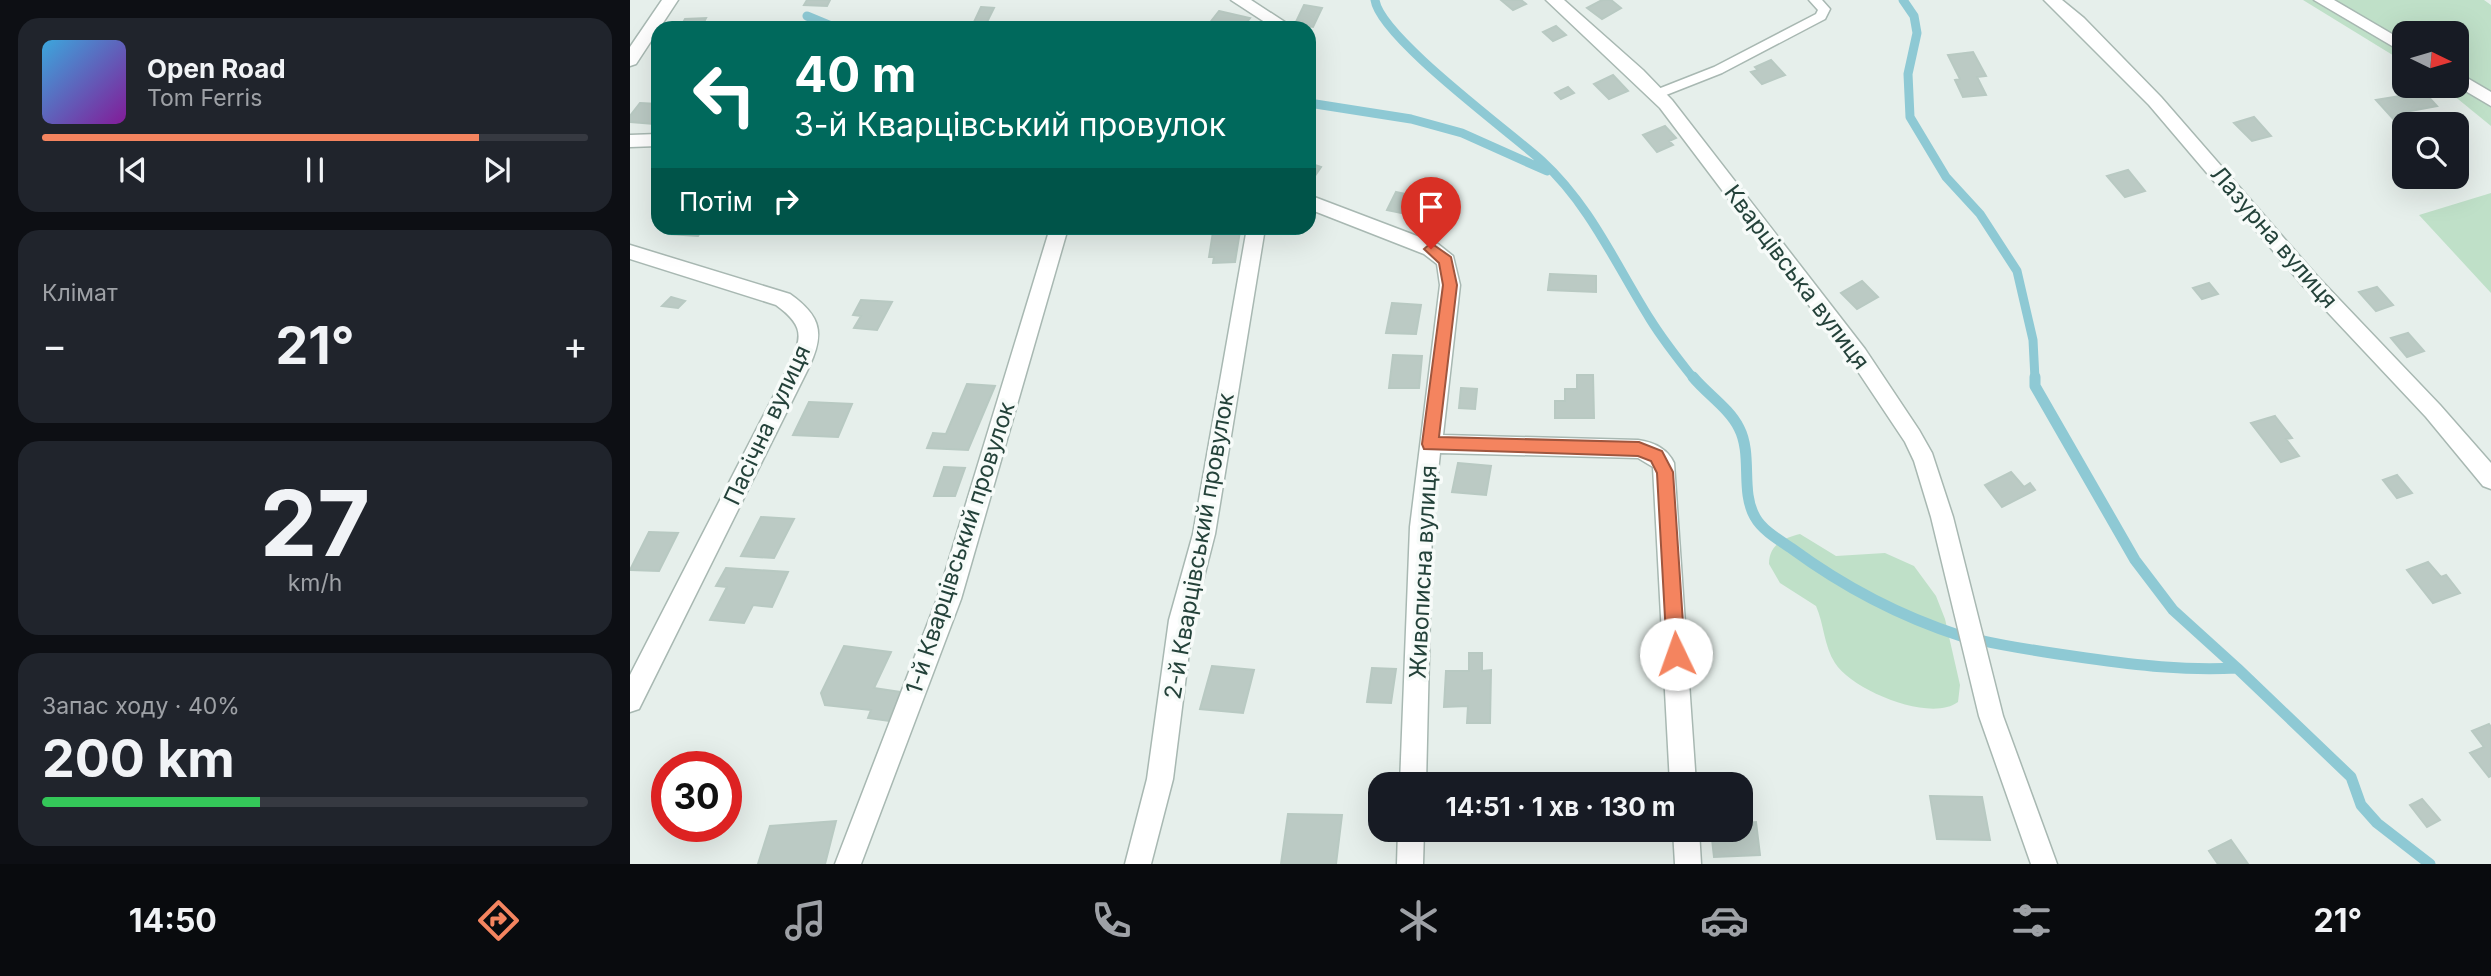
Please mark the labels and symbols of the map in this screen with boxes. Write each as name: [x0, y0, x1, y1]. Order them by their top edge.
north arrow: [2392, 21, 2469, 98]
street label: Лазурна вулиця: [2205, 160, 2343, 314]
pin: [1401, 177, 1461, 249]
street label: Кварцівська вулиця: [1718, 179, 1876, 375]
street label: Пасічна вулиця: [718, 341, 816, 509]
street label: 2-й Кварцівський провулок: [1158, 390, 1240, 701]
street label: 1-й Кварцівський провулок: [899, 398, 1021, 698]
street label: Живописна вулиця: [1403, 464, 1443, 680]
position arrow: [1639, 617, 1713, 691]
speed limit sign: 30: [651, 751, 742, 842]

